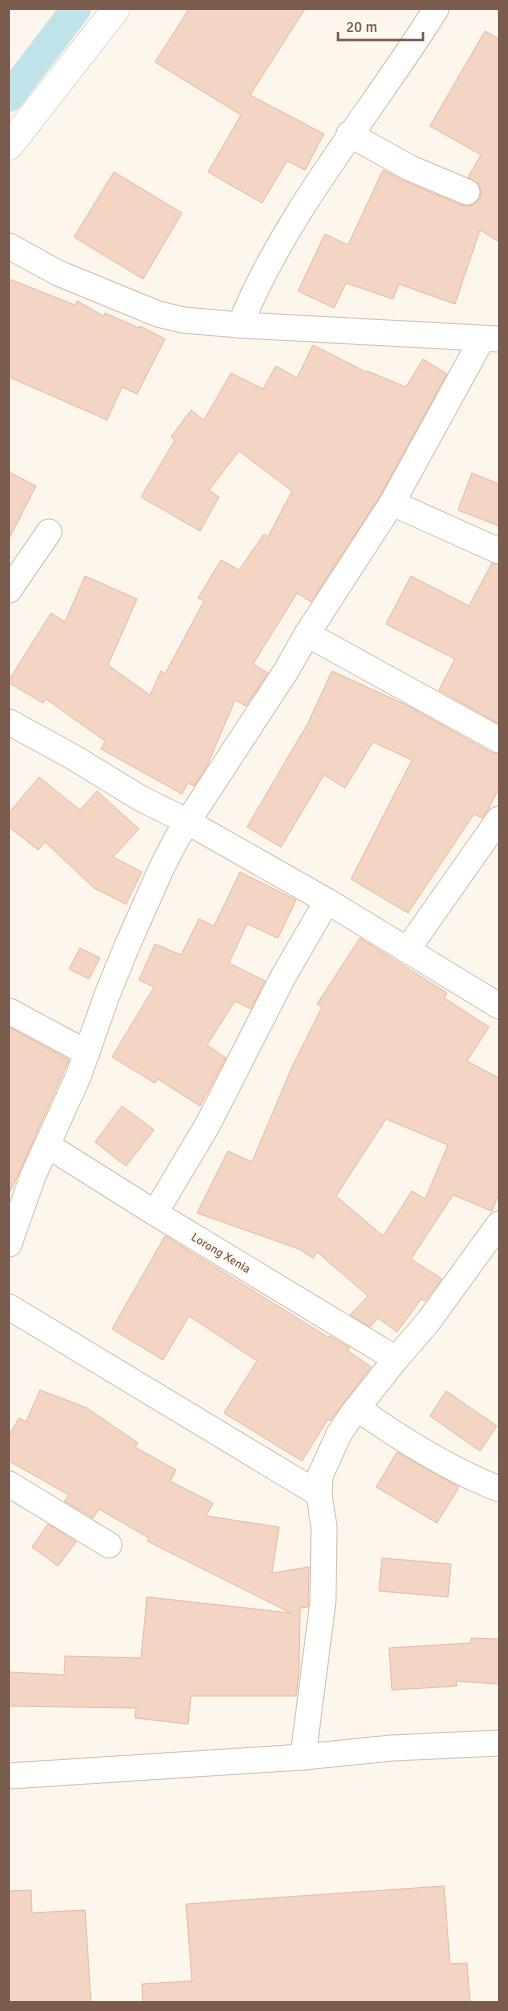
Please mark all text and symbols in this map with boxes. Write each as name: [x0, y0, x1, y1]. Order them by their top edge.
scale bar: [338, 10, 423, 42]
text: 20 m: [346, 18, 377, 36]
street label: Lorong Xenia: [188, 1230, 253, 1277]

